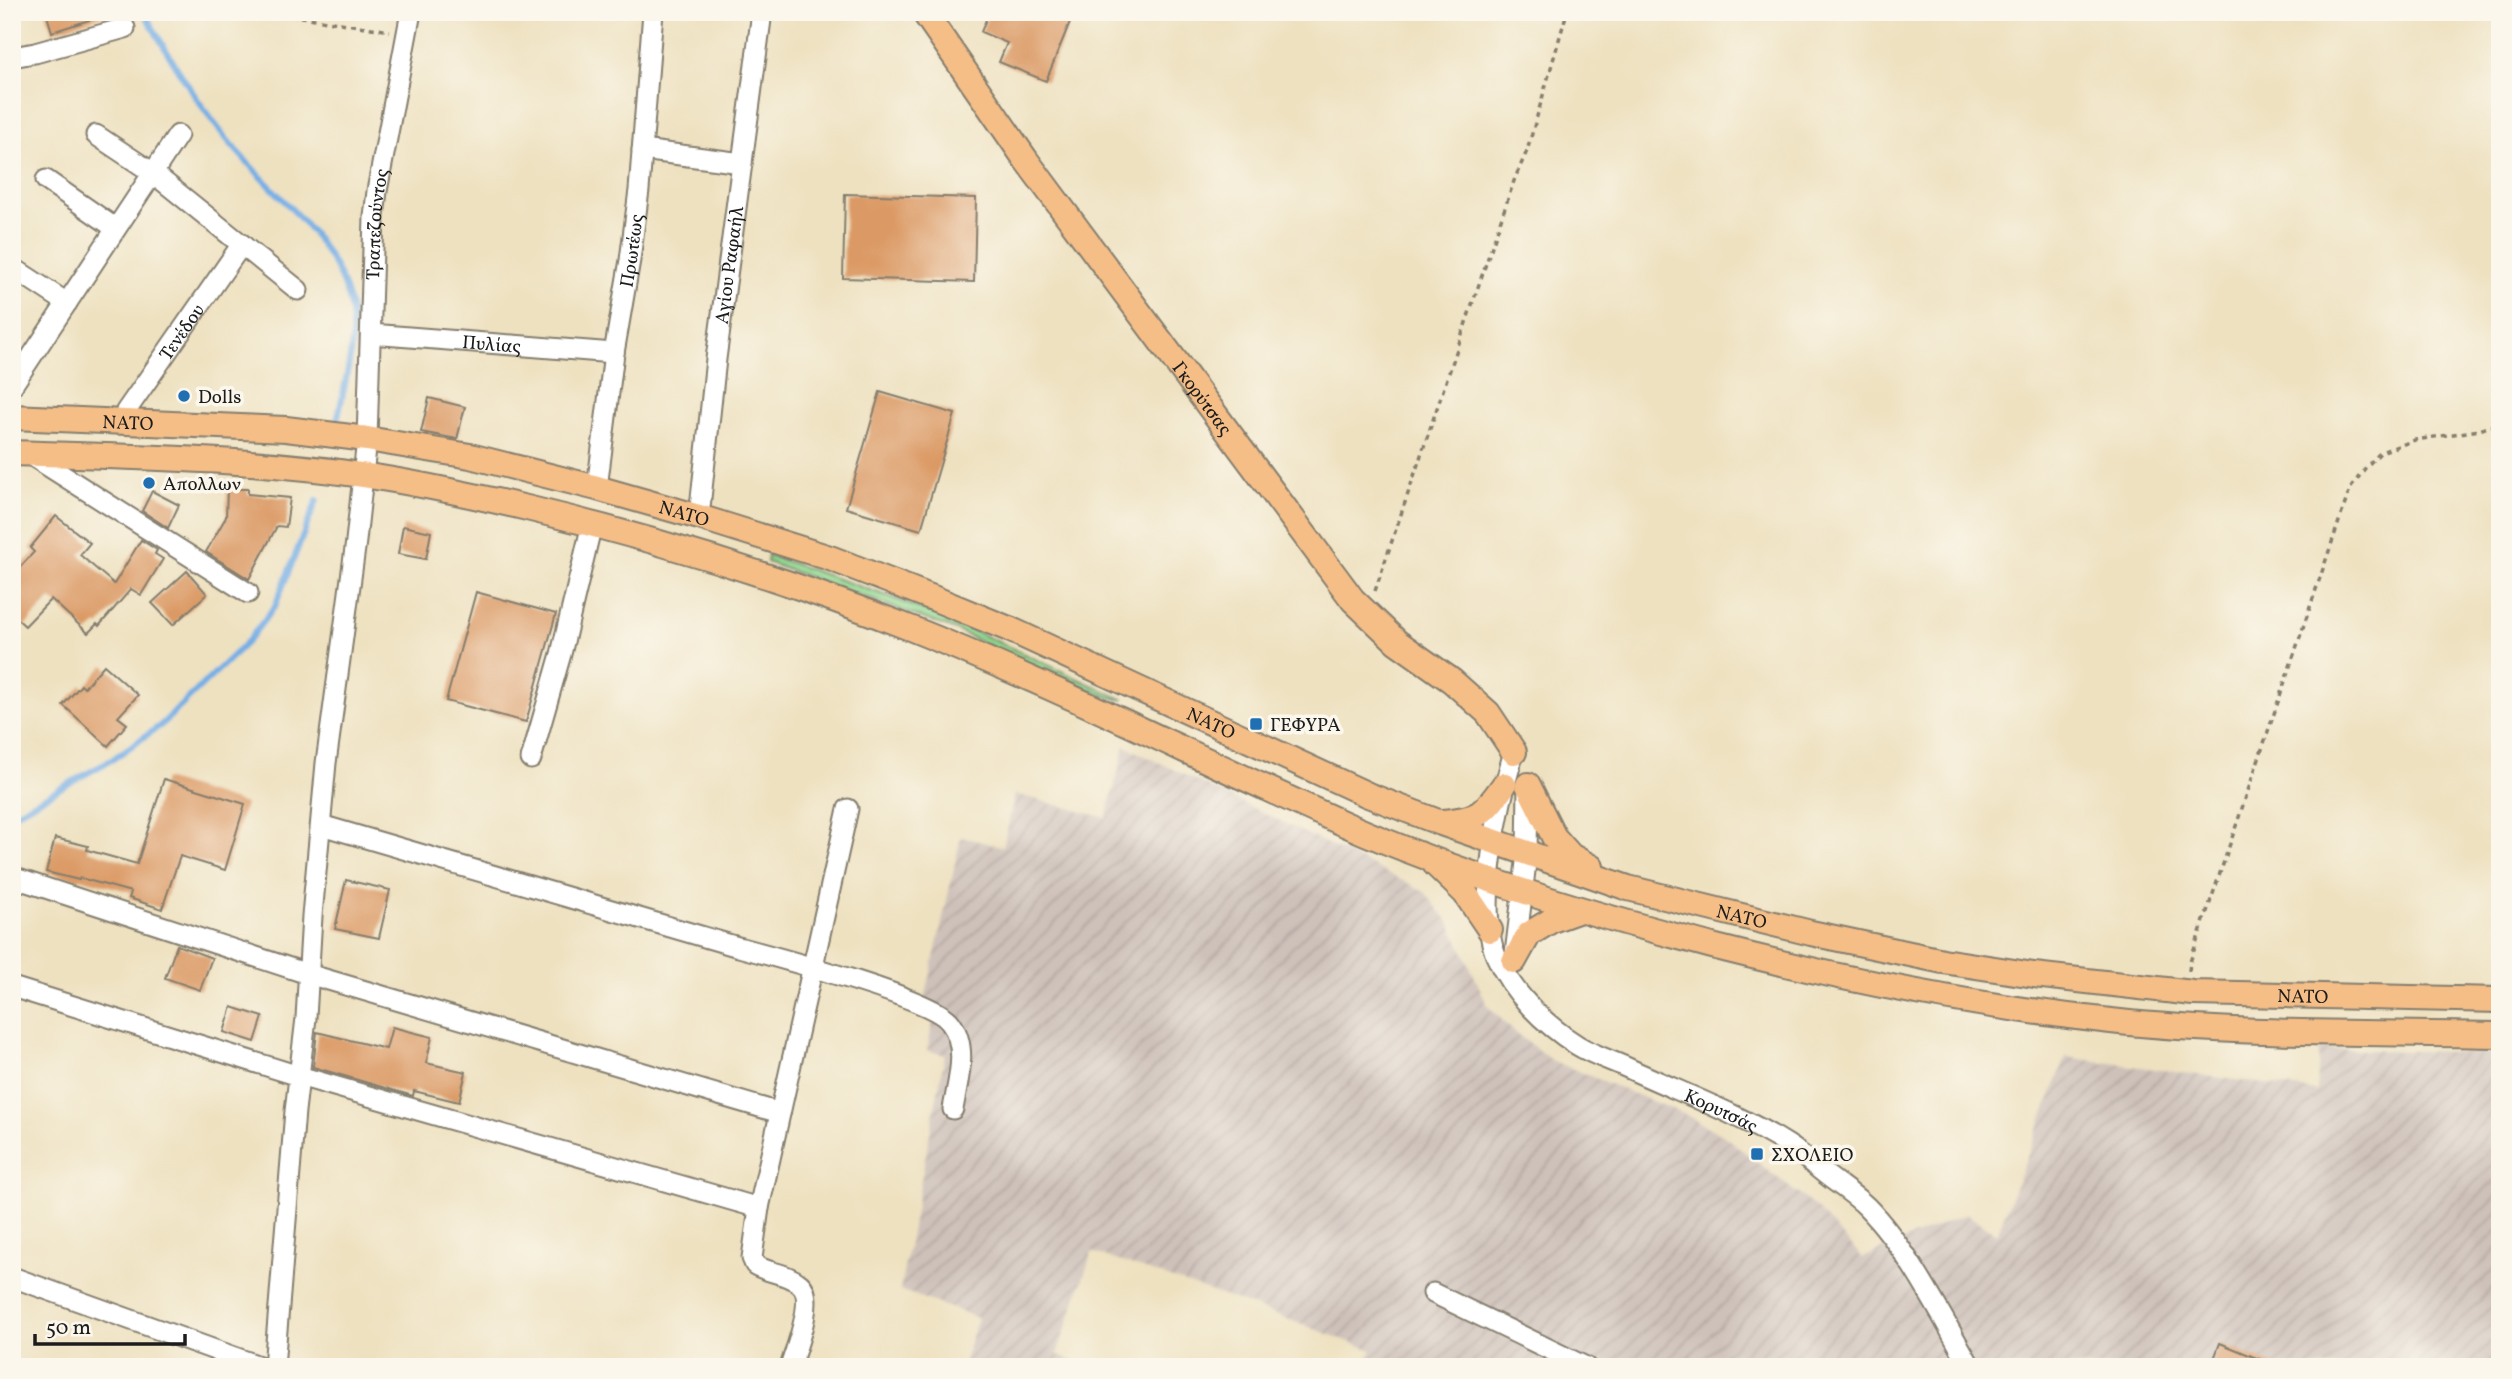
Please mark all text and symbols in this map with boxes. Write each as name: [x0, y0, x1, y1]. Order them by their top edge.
street label: Τραπεζούντος: [361, 166, 396, 281]
street label: Αγίου Ραφαήλ: [710, 204, 751, 326]
street label: Πρωτέως: [614, 212, 651, 290]
street label: Τενέδου: [154, 299, 212, 366]
street label: Πυλίας: [461, 330, 522, 361]
street label: Γκορύτσας: [1165, 357, 1237, 441]
place label: Dolls: [198, 385, 241, 411]
marker: Dolls: [176, 388, 192, 404]
street label: ΝΑΤΟ: [102, 410, 154, 438]
place label: Απολλων: [163, 472, 241, 498]
marker: Απολλων: [141, 475, 157, 491]
street label: ΝΑΤΟ: [656, 495, 712, 534]
street label: ΝΑΤΟ: [1182, 702, 1239, 747]
place label: ΓΕΦΥΡΑ: [1270, 713, 1341, 739]
marker: ΓΕΦΥΡΑ: [1248, 716, 1264, 732]
street label: ΝΑΤΟ: [1713, 899, 1769, 937]
street label: ΝΑΤΟ: [2277, 984, 2329, 1011]
street label: Κορυτσάς: [1680, 1084, 1762, 1140]
place label: ΣΧΟΛΕΙΟ: [1771, 1143, 1853, 1169]
marker: ΣΧΟΛΕΙΟ: [1749, 1146, 1765, 1162]
scale bar: [35, 1302, 186, 1346]
text: 50 m: [46, 1314, 91, 1343]

